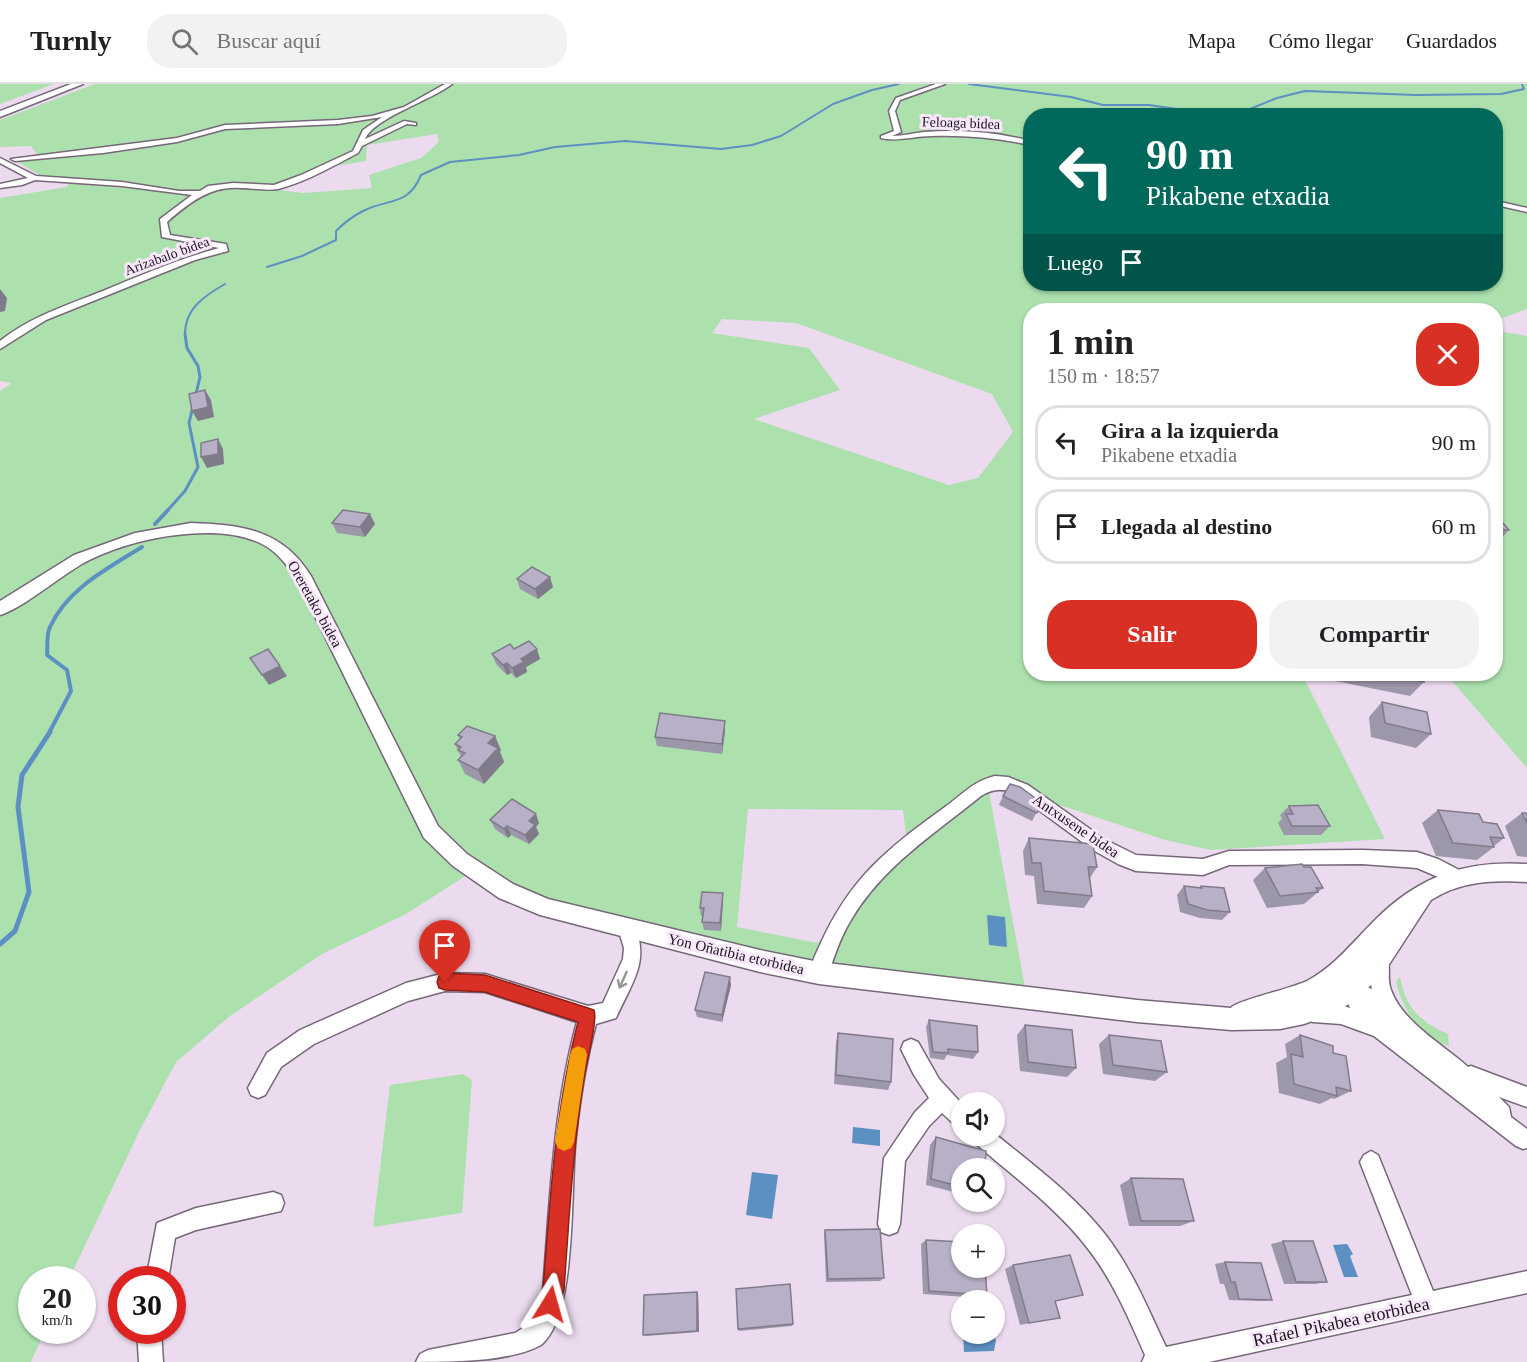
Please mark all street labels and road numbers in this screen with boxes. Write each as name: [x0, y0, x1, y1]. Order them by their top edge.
street label: Feloaga bidea: [922, 114, 1001, 132]
street label: Arizabalo bidea: [123, 233, 212, 278]
street label: Oreretako bidea: [285, 558, 345, 650]
street label: Antxusene bidea: [1030, 791, 1122, 861]
street label: Yon Oñatibia etorbidea: [666, 931, 806, 978]
street label: Rafael Pikabea etorbidea: [1251, 1294, 1431, 1350]

